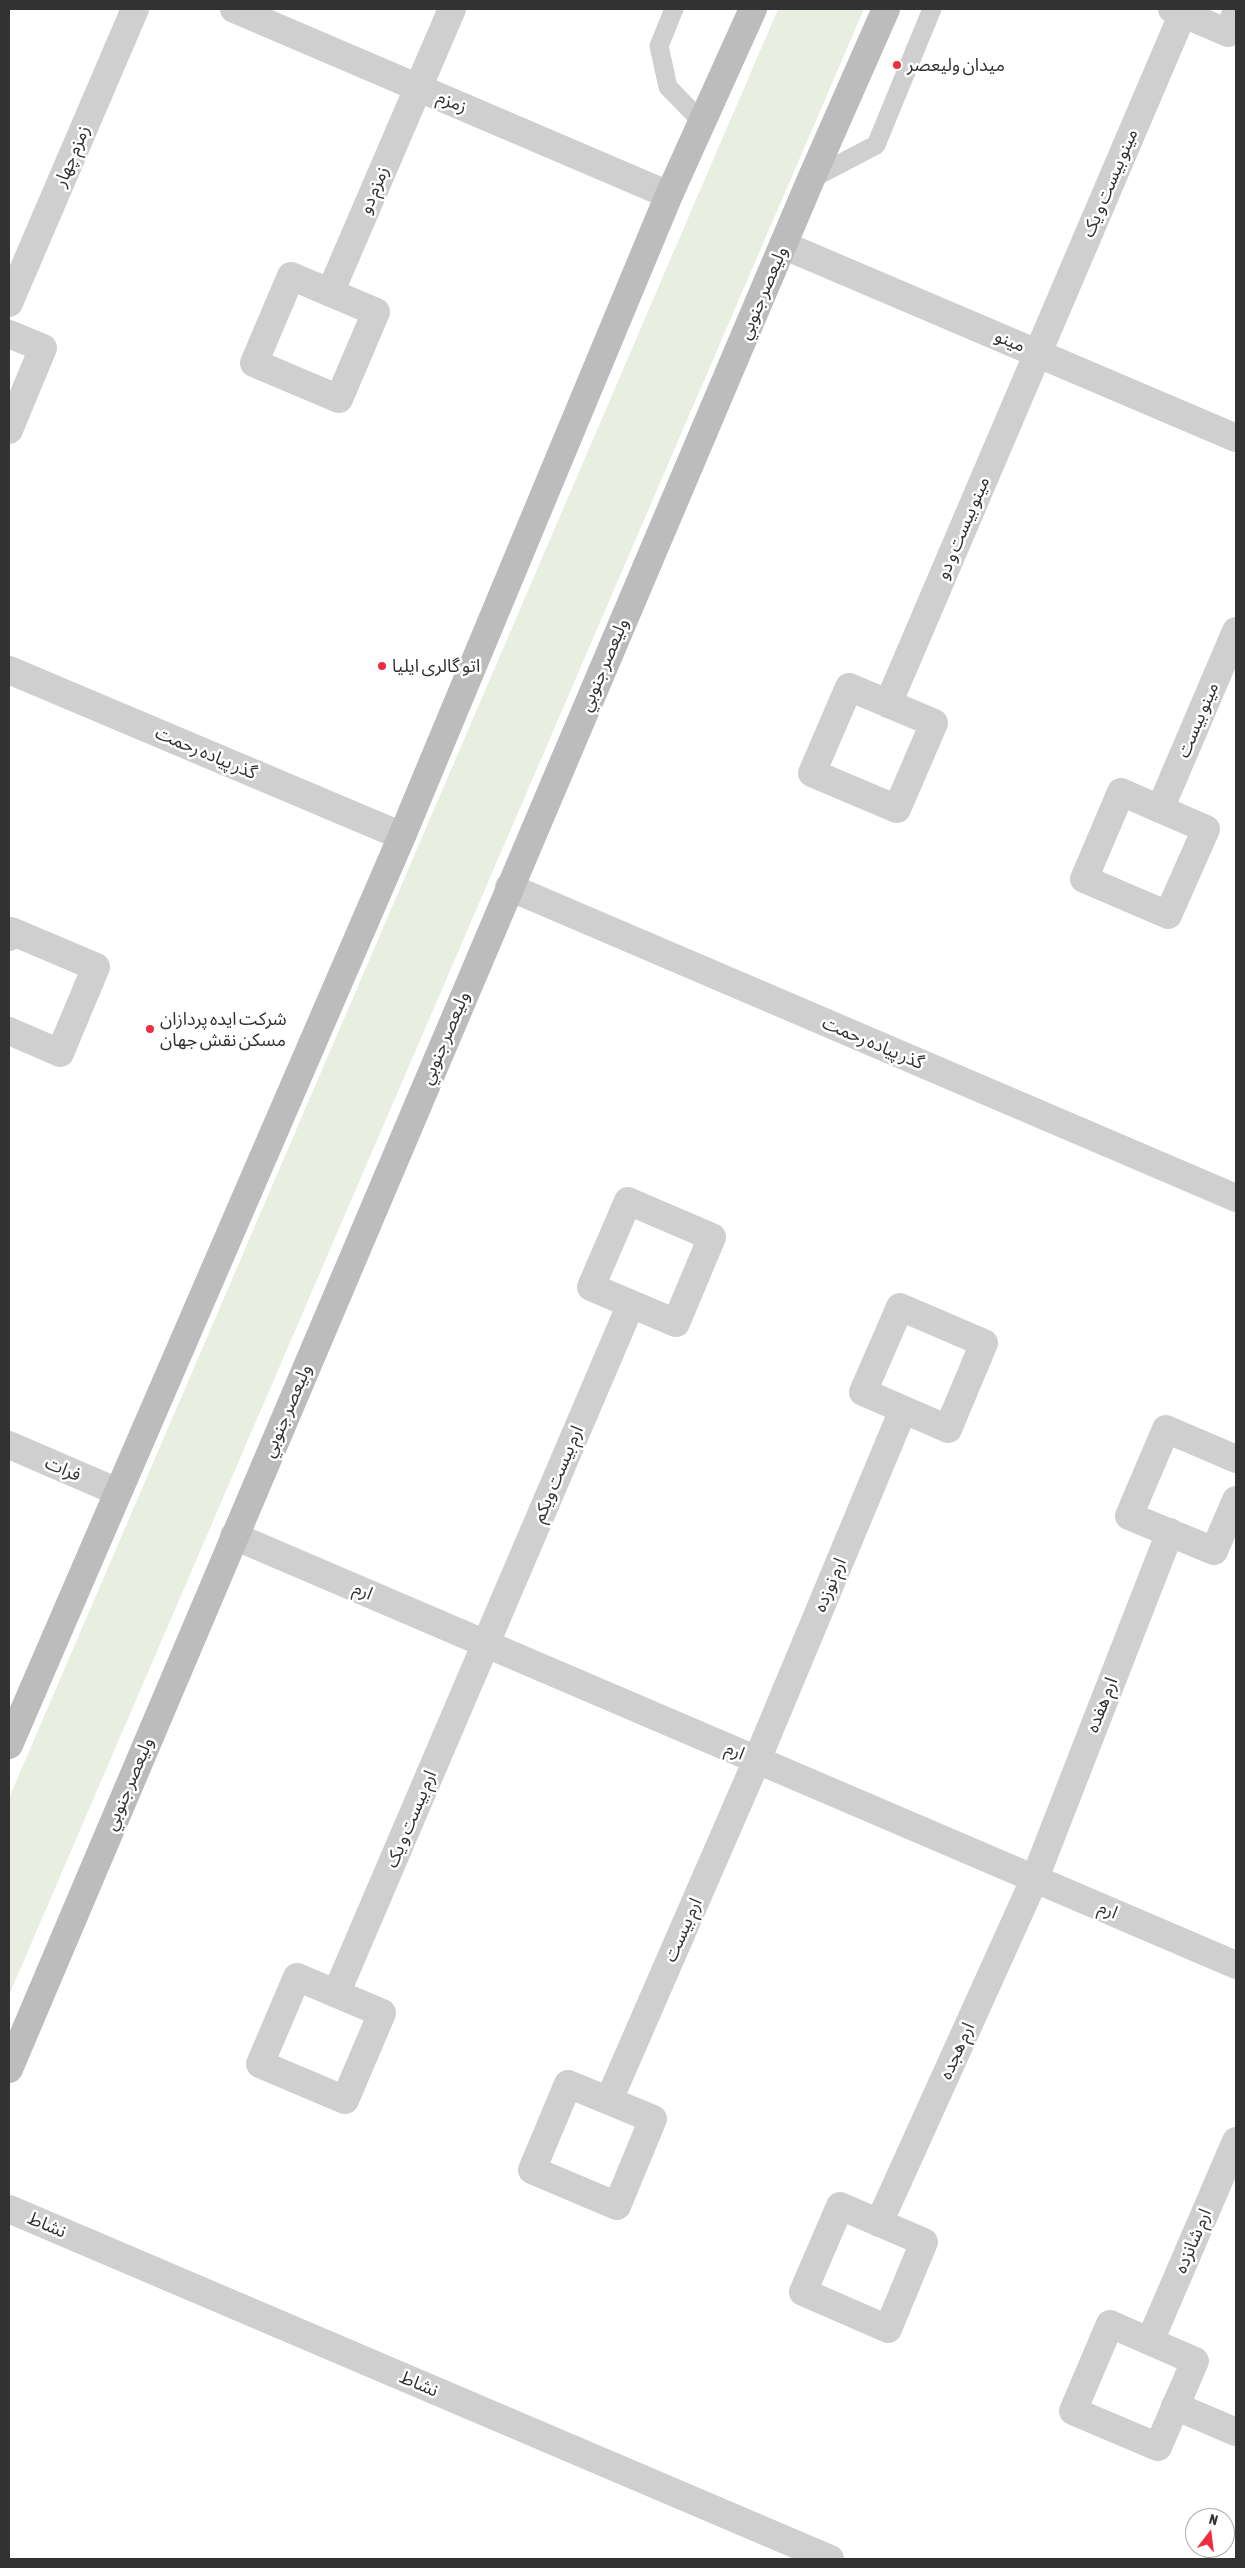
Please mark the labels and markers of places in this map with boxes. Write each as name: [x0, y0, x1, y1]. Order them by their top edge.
place label: میدان ولیعصر: [907, 54, 1005, 76]
marker: میدان ولیعصر: [891, 59, 903, 71]
place label: اتو گالری ایلیا: [392, 655, 480, 677]
marker: اتو گالری ایلیا: [376, 660, 388, 672]
place label: شرکت ایده پردازان مسکن نقش جهان: [160, 1008, 287, 1050]
marker: شرکت ایده پردازان مسکن نقش جهان: [144, 1023, 156, 1035]

